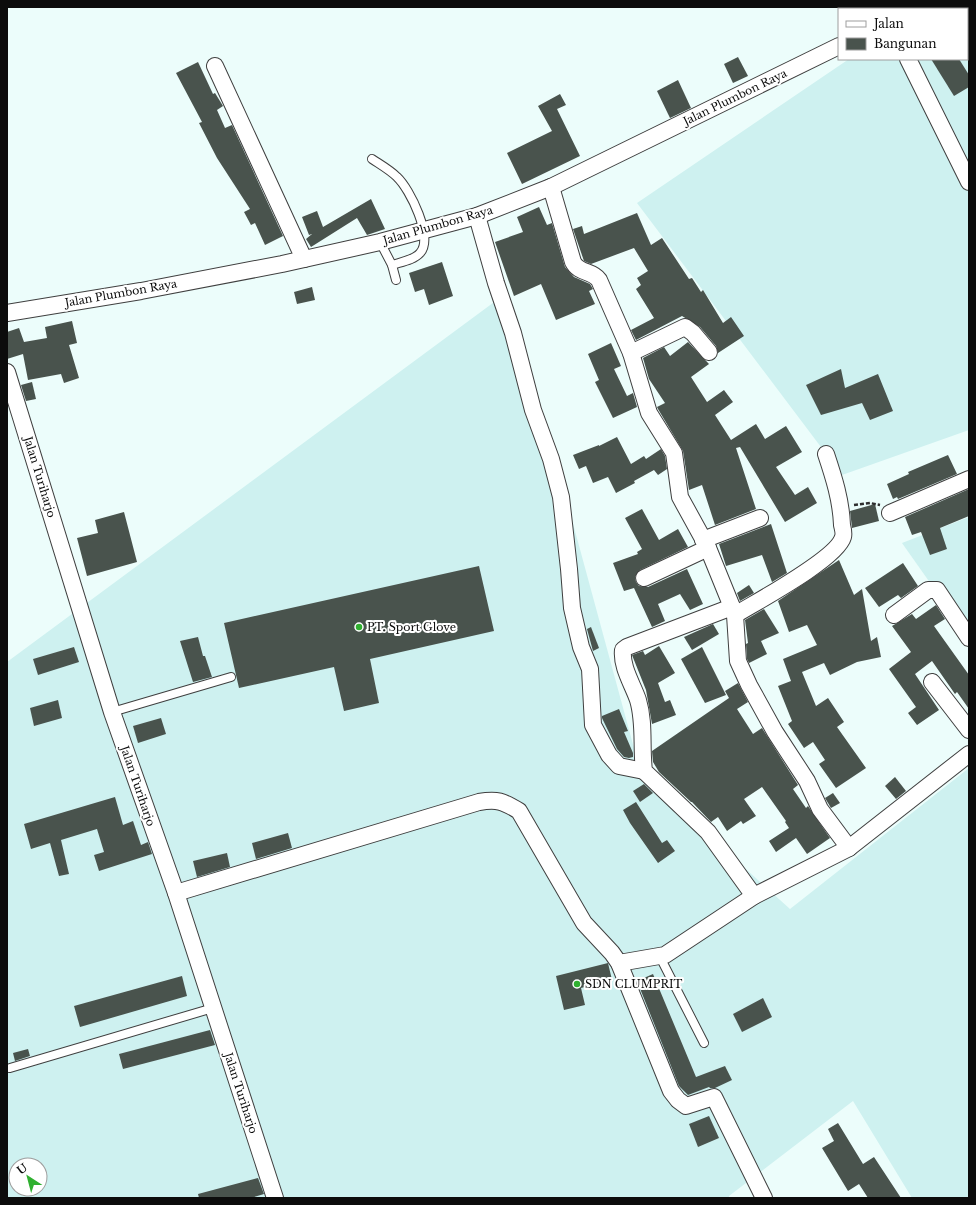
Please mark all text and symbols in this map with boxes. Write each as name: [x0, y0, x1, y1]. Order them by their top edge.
legend: [838, 8, 968, 60]
text: Jalan: [872, 16, 904, 31]
text: Bangunan: [874, 36, 937, 51]
street label: Jalan Plumbon Raya: [679, 65, 790, 129]
street label: Jalan Plumbon Raya: [380, 202, 495, 248]
street label: Jalan Plumbon Raya: [62, 276, 179, 310]
street label: Jalan Turiharjo: [20, 433, 59, 519]
place label: PT. Sport Glove: [367, 620, 456, 634]
marker: PT. Sport Glove: [354, 622, 364, 632]
street label: Jalan Turiharjo: [117, 742, 158, 828]
place label: SDN CLUMPRIT: [585, 977, 683, 991]
marker: SDN CLUMPRIT: [572, 979, 582, 989]
street label: Jalan Turiharjo: [221, 1049, 261, 1135]
north arrow: [8, 1157, 48, 1197]
text: U: [14, 1160, 30, 1177]

